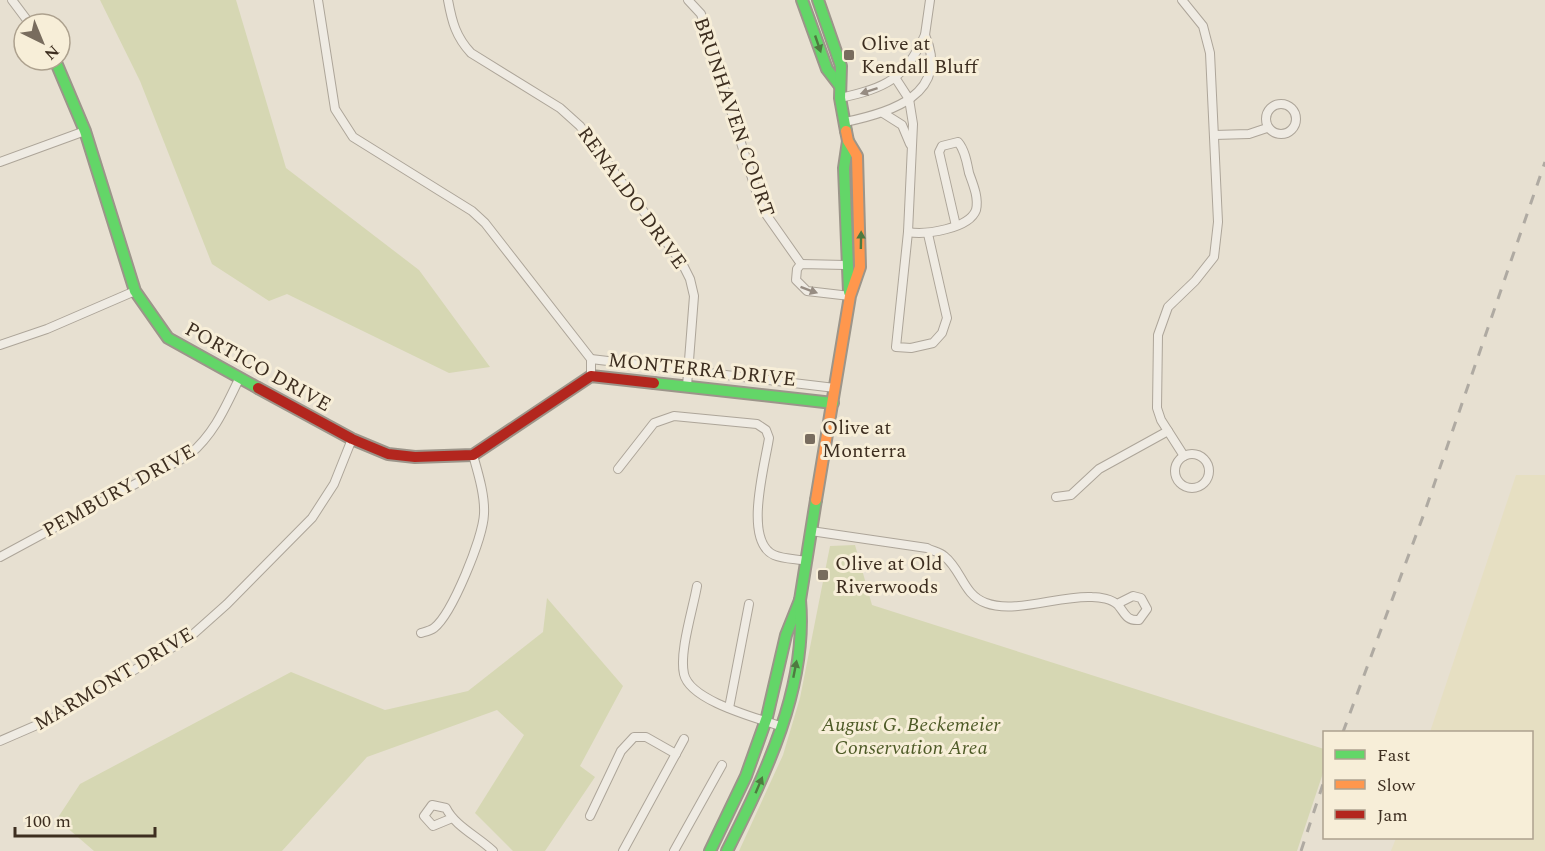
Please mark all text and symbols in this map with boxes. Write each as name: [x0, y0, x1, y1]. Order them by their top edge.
north arrow: [12, 12, 72, 72]
street label: BRUNHAVEN COURT: [686, 13, 782, 221]
place label: Olive at Kendall Bluff: [861, 29, 979, 82]
one-way arrow: [814, 35, 824, 53]
text: N: [39, 39, 65, 65]
marker: Olive at Kendall Bluff: [842, 48, 856, 62]
one-way arrow: [860, 86, 878, 96]
street label: RENALDO DRIVE: [570, 120, 694, 276]
one-way arrow: [856, 230, 866, 249]
one-way arrow: [801, 285, 819, 295]
street label: PORTICO DRIVE: [179, 314, 337, 420]
street label: MONTERRA DRIVE: [607, 345, 797, 395]
place label: Olive at Monterra: [822, 413, 906, 466]
marker: Olive at Monterra: [803, 432, 817, 446]
street label: PEMBURY DRIVE: [37, 437, 201, 545]
place label: Olive at Old Riverwoods: [835, 549, 943, 602]
marker: Olive at Old Riverwoods: [816, 568, 830, 582]
street label: MARMONT DRIVE: [29, 619, 199, 739]
one-way arrow: [791, 659, 800, 678]
park label: August G. Beckemeier Conservation Area: [821, 710, 1002, 763]
legend: [1323, 731, 1533, 839]
text: Fast: [1377, 742, 1410, 769]
text: Slow: [1377, 772, 1416, 799]
one-way arrow: [754, 776, 764, 794]
scale bar: [15, 800, 154, 838]
text: Jam: [1377, 802, 1408, 829]
text: 100 m: [24, 808, 71, 835]

